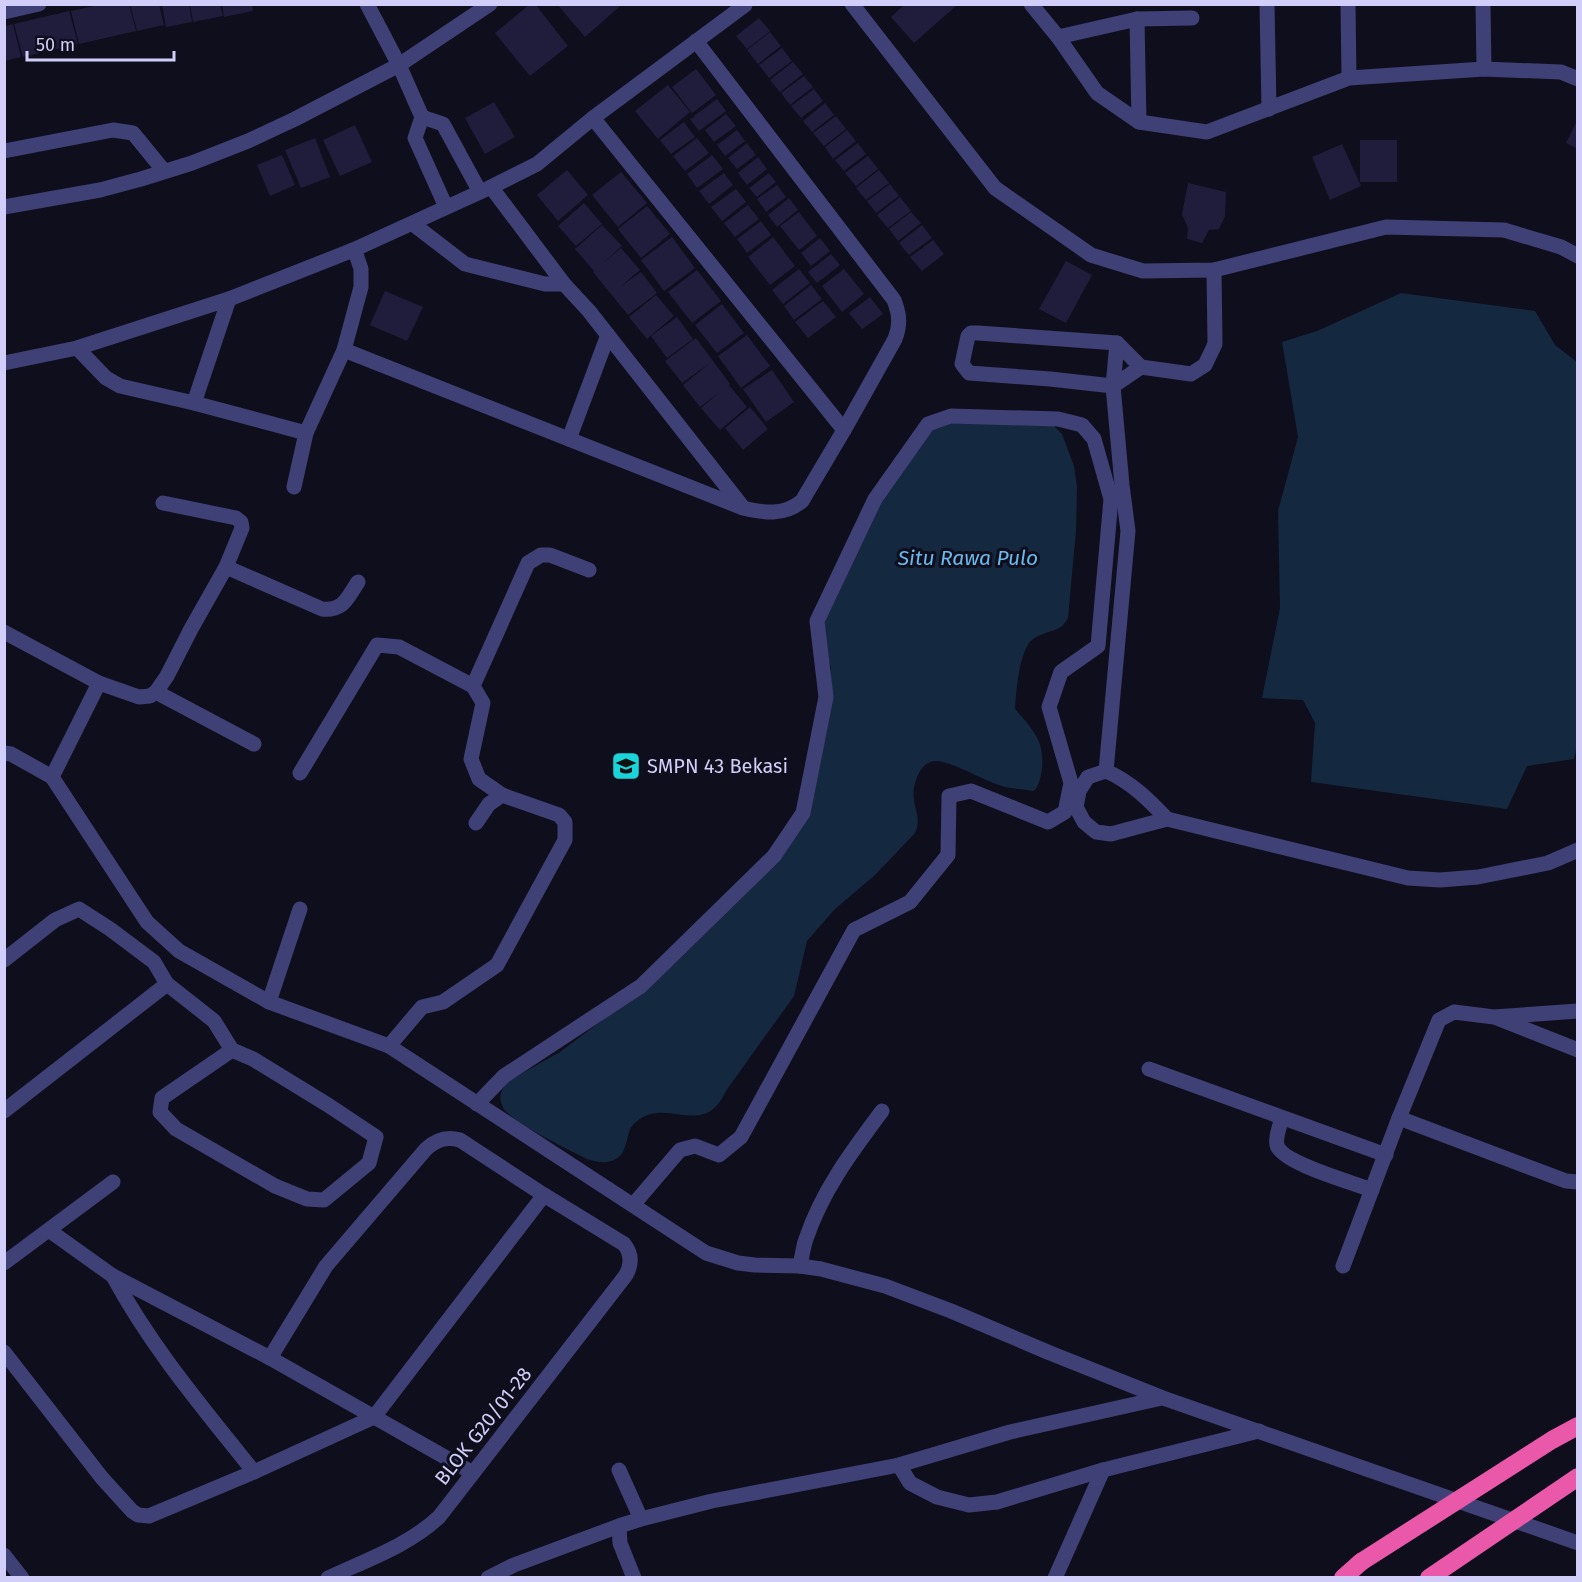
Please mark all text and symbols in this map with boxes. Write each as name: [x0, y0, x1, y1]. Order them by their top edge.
scale bar: [27, 24, 174, 62]
text: 50 m: [36, 34, 75, 56]
water label: Situ Rawa Pulo: [897, 545, 1038, 571]
school or university icon: SMPN 43 Bekasi: [610, 750, 642, 782]
place label: SMPN 43 Bekasi: [647, 754, 788, 778]
street label: BLOK G20/01-28: [430, 1362, 536, 1490]

